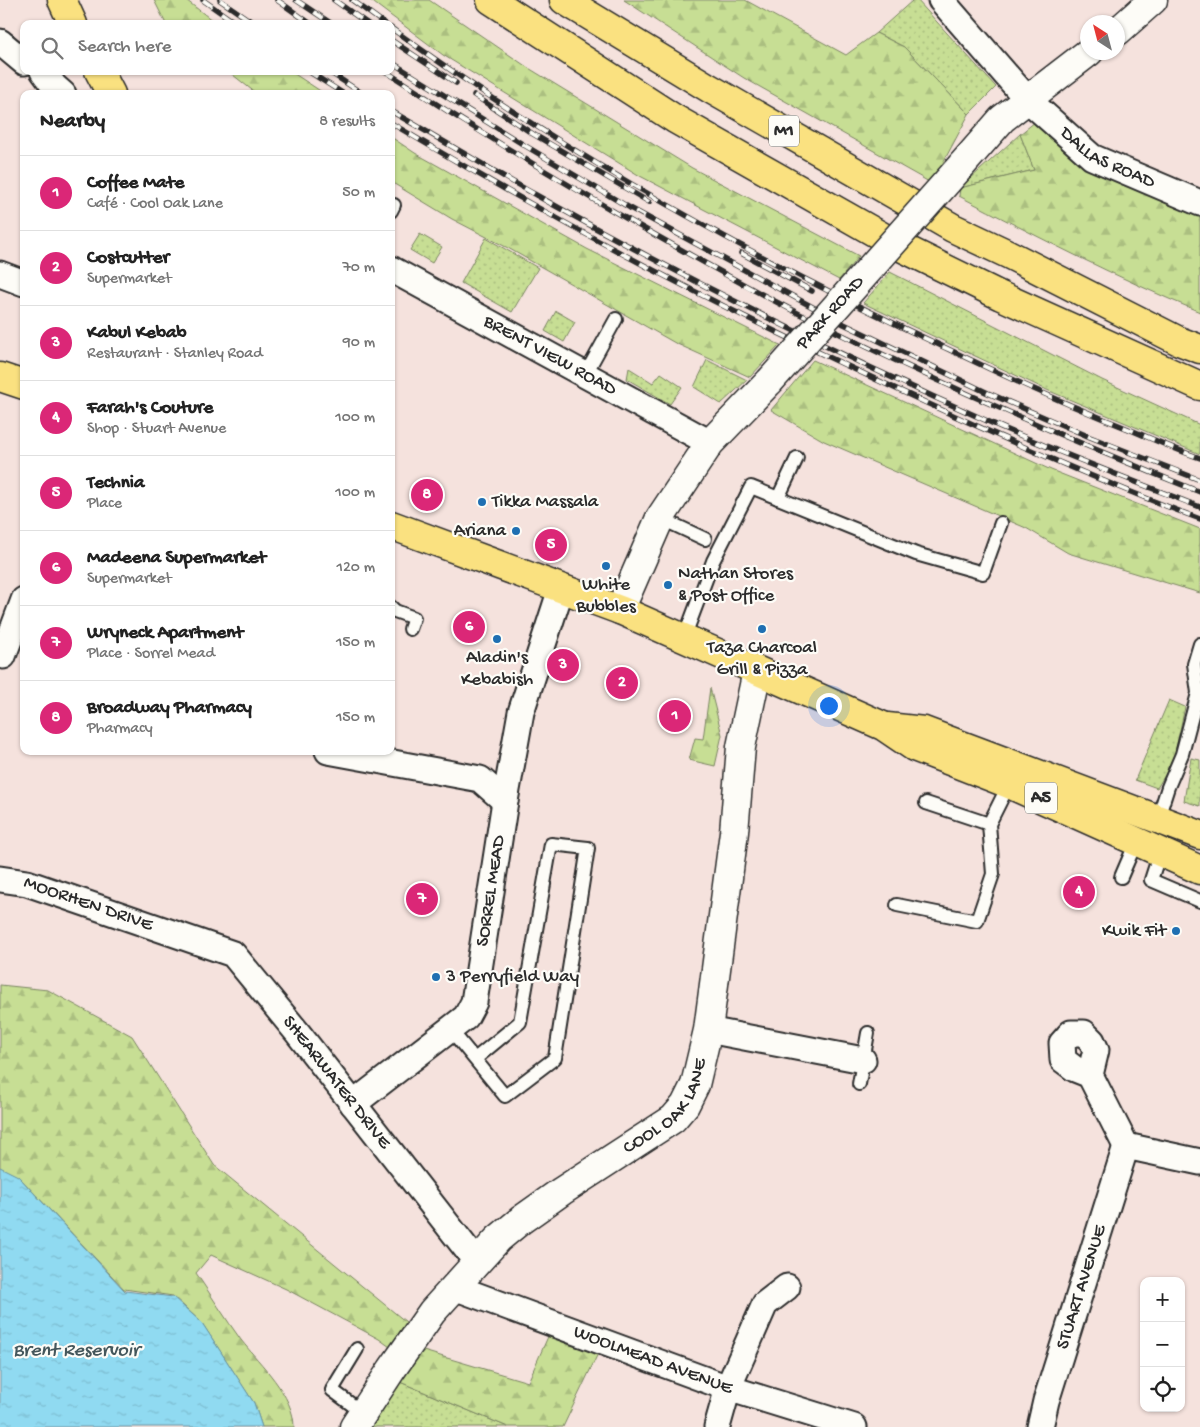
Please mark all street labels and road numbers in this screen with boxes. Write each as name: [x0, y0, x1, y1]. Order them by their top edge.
road number: M1: [769, 115, 799, 146]
street label: DALLAS ROAD: [1053, 121, 1159, 194]
street label: PARK ROAD: [791, 271, 870, 356]
street label: BRENT VIEW ROAD: [478, 310, 621, 402]
road number: A5: [1025, 782, 1057, 814]
street label: SORREL MEAD: [471, 833, 511, 948]
street label: MOORHEN DRIVE: [21, 871, 157, 937]
street label: SHEARWATER DRIVE: [277, 1011, 396, 1155]
street label: COOL OAK LANE: [619, 1055, 713, 1160]
street label: STUART AVENUE: [1051, 1221, 1112, 1352]
street label: WOOLMEAD AVENUE: [570, 1320, 737, 1401]

